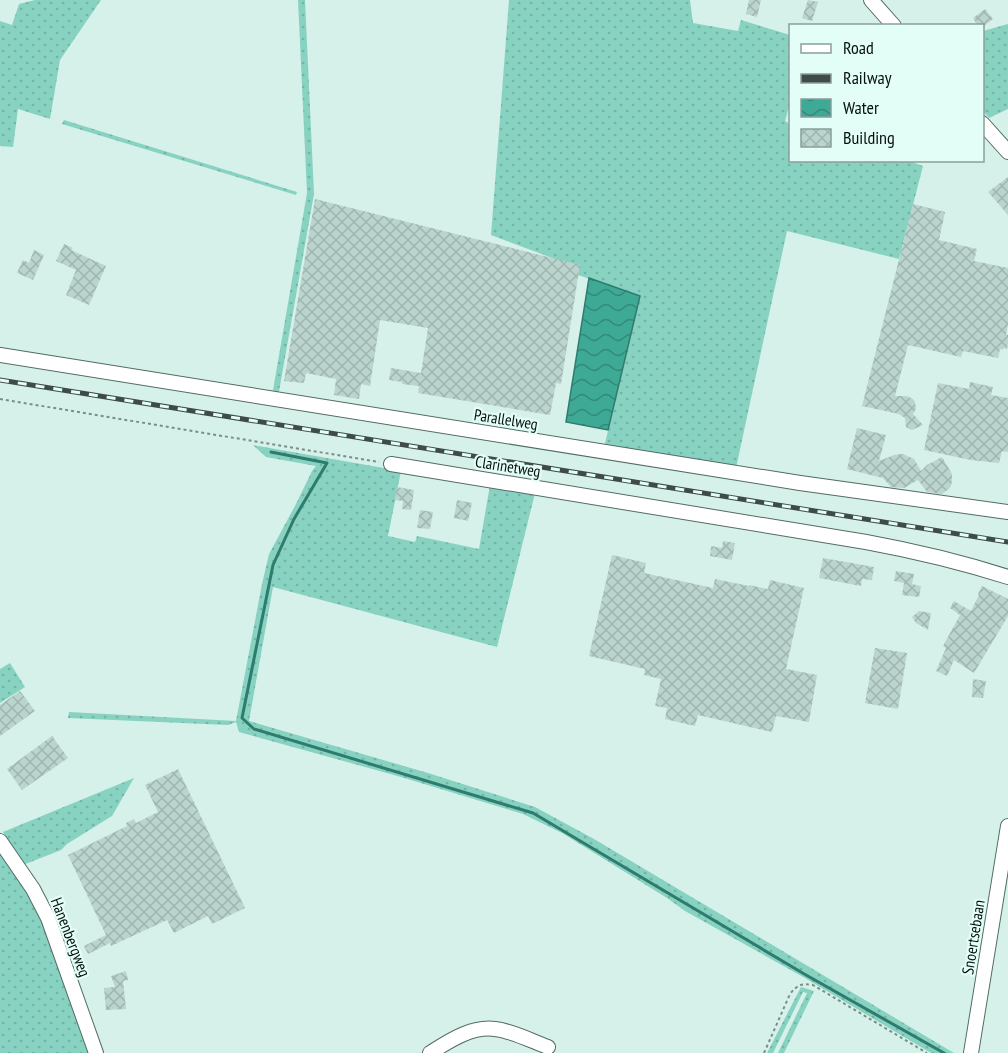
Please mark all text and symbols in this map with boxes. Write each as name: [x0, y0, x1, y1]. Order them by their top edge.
legend: [789, 24, 984, 162]
text: Road: [843, 36, 874, 59]
text: Railway: [843, 66, 892, 89]
text: Water: [843, 96, 879, 119]
text: Building: [843, 126, 895, 149]
street label: Parallelweg: [473, 404, 539, 434]
street label: Clarinetweg: [474, 451, 542, 481]
street label: Hanenbergweg: [47, 895, 95, 979]
street label: Snoertsebaan: [957, 898, 989, 976]

